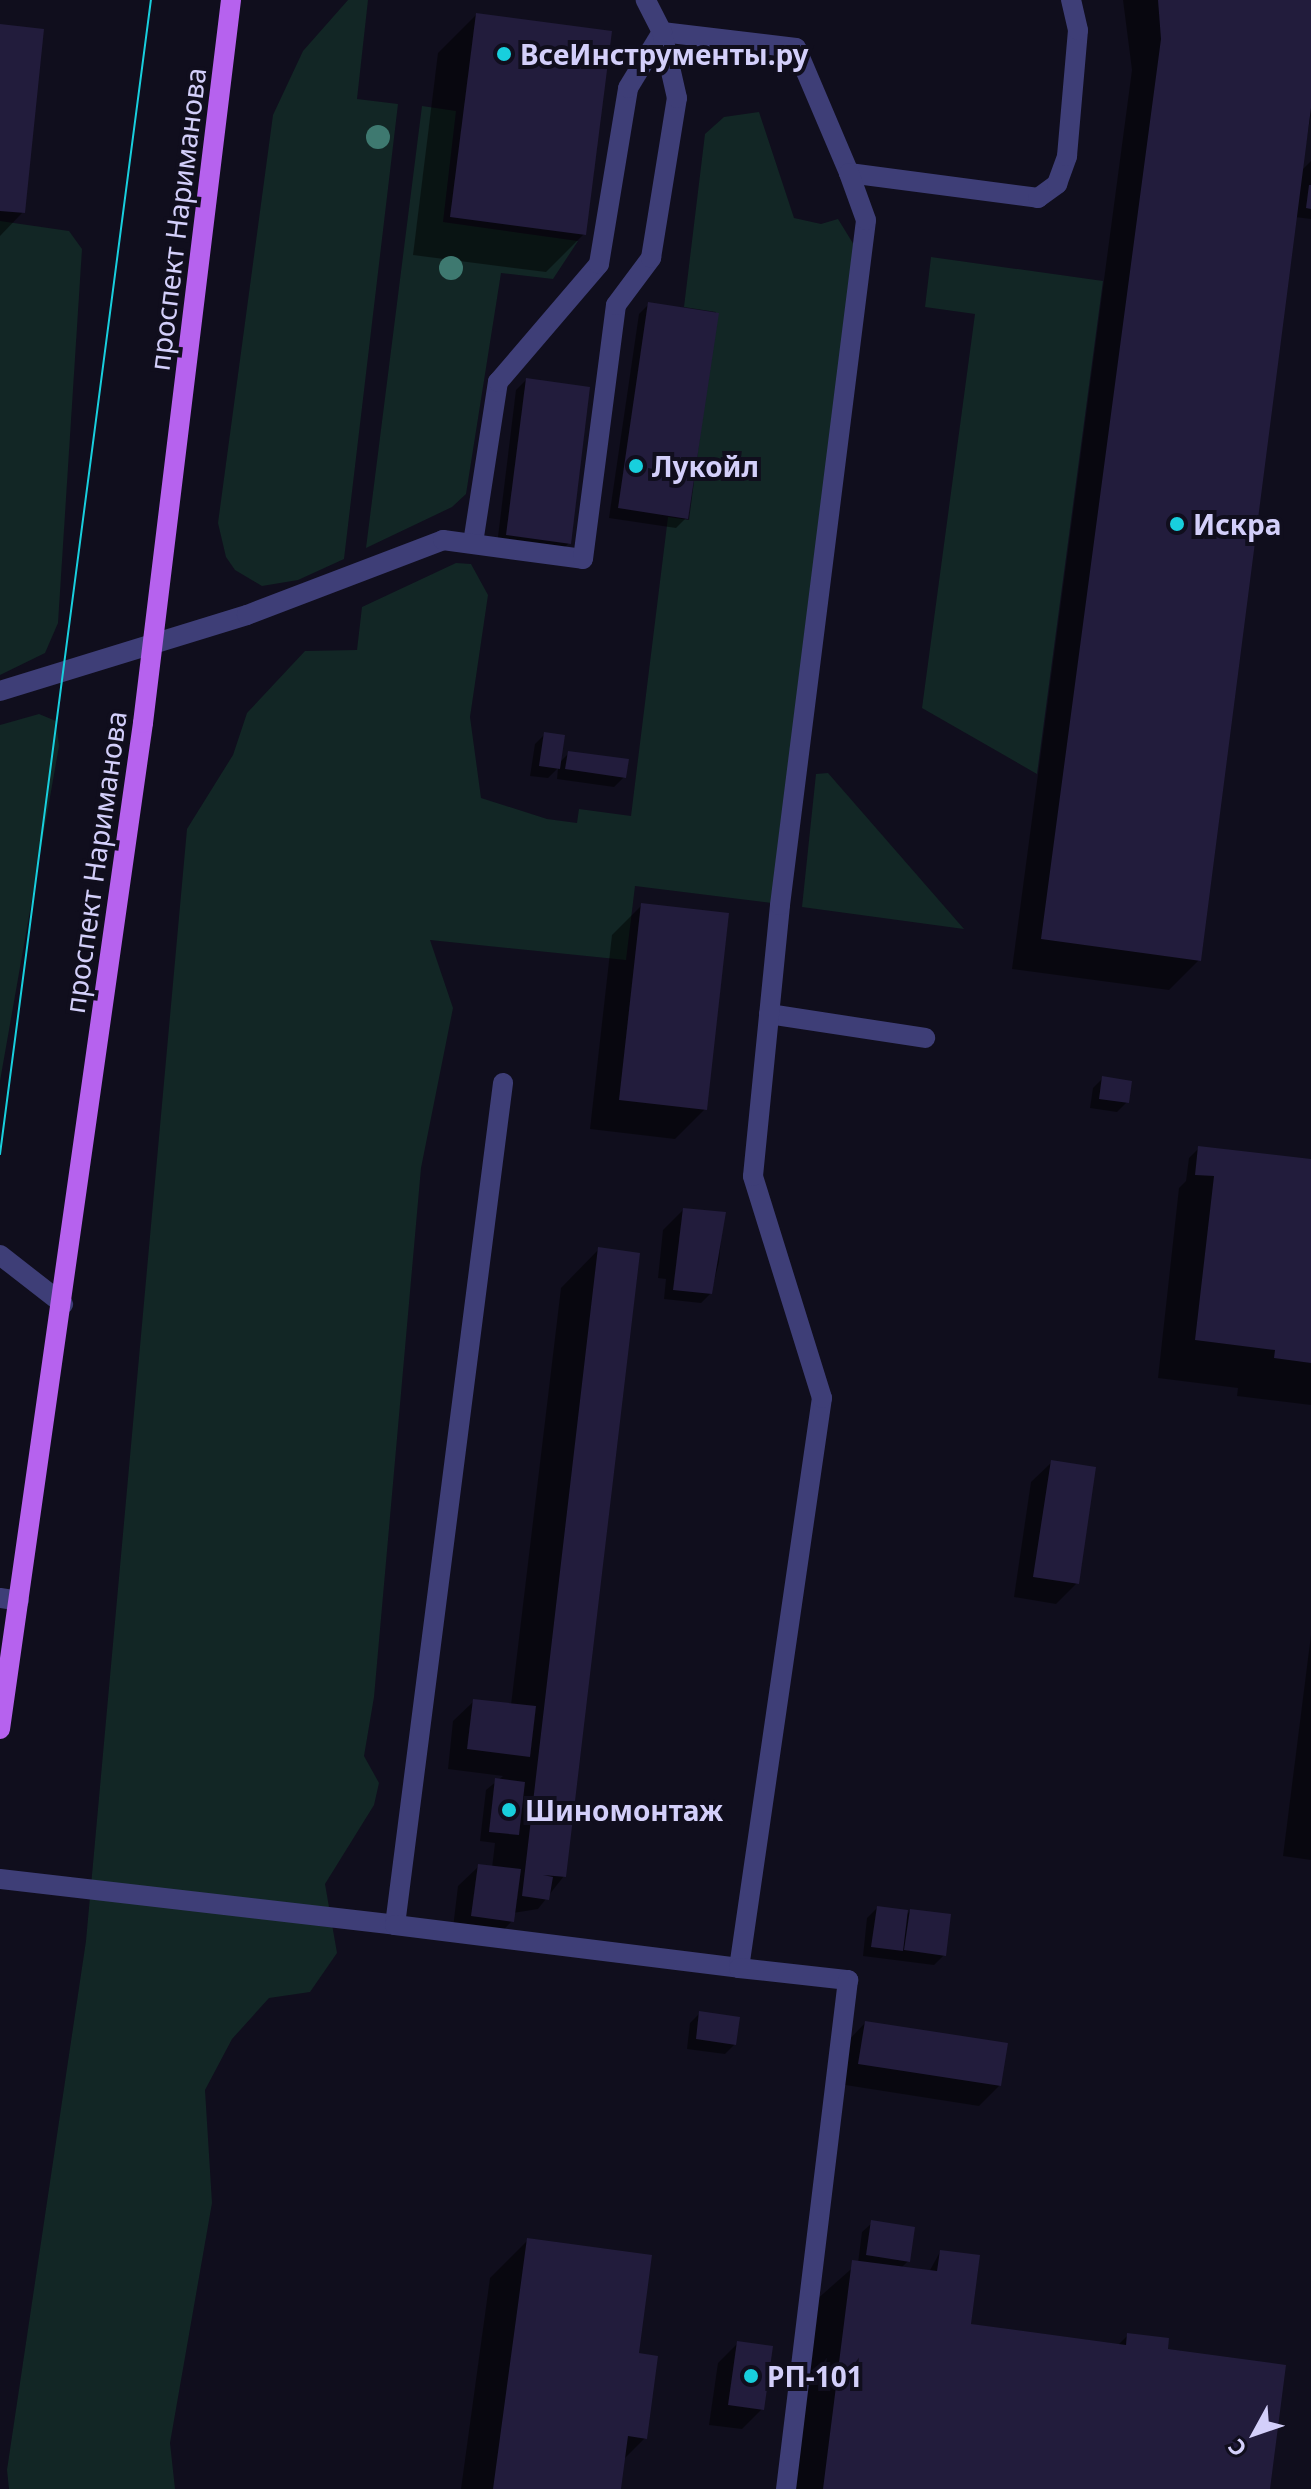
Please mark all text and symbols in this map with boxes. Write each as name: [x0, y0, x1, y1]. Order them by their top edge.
place label: ВсеИнструменты.ру: [520, 37, 809, 71]
marker: ВсеИнструменты.ру: [495, 45, 513, 63]
street label: проспект Нариманова: [142, 66, 212, 372]
place label: Лукойл: [652, 449, 759, 483]
marker: Лукойл: [627, 457, 645, 475]
place label: Искра: [1193, 507, 1282, 541]
marker: Искра: [1168, 515, 1186, 533]
street label: проспект Нариманова: [57, 709, 133, 1015]
place label: Шиномонтаж: [525, 1793, 723, 1827]
marker: Шиномонтаж: [500, 1801, 518, 1819]
place label: РП-101: [767, 2359, 863, 2393]
marker: РП-101: [742, 2367, 760, 2385]
north arrow: [1215, 2393, 1295, 2473]
text: С: [1221, 2433, 1253, 2464]

